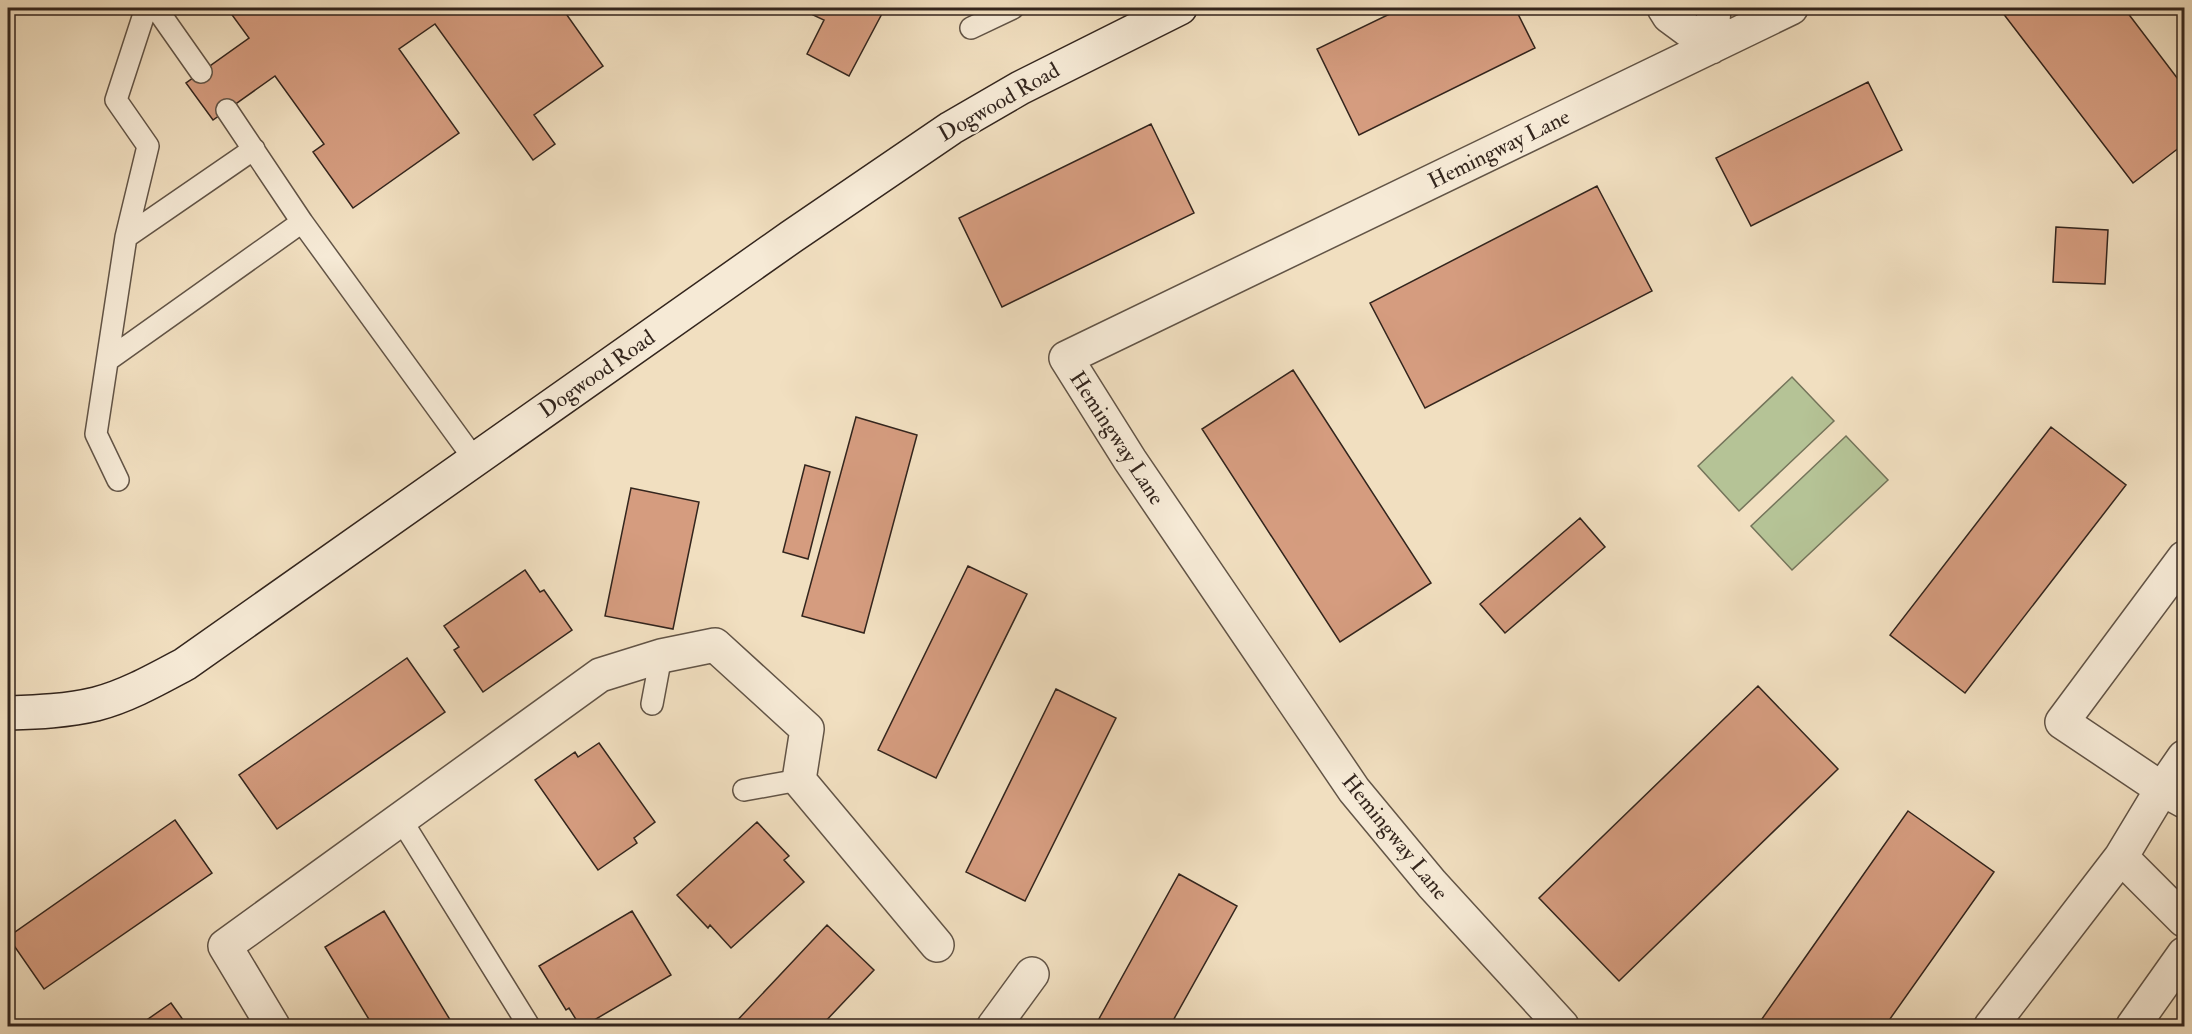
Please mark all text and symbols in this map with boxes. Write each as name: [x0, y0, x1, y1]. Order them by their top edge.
street label: Dogwood Road: [933, 56, 1065, 148]
street label: Hemingway Lane: [1424, 103, 1574, 195]
street label: Dogwood Road: [534, 324, 661, 424]
street label: Hemingway Lane: [1063, 366, 1171, 510]
street label: Hemingway Lane: [1336, 768, 1454, 906]

